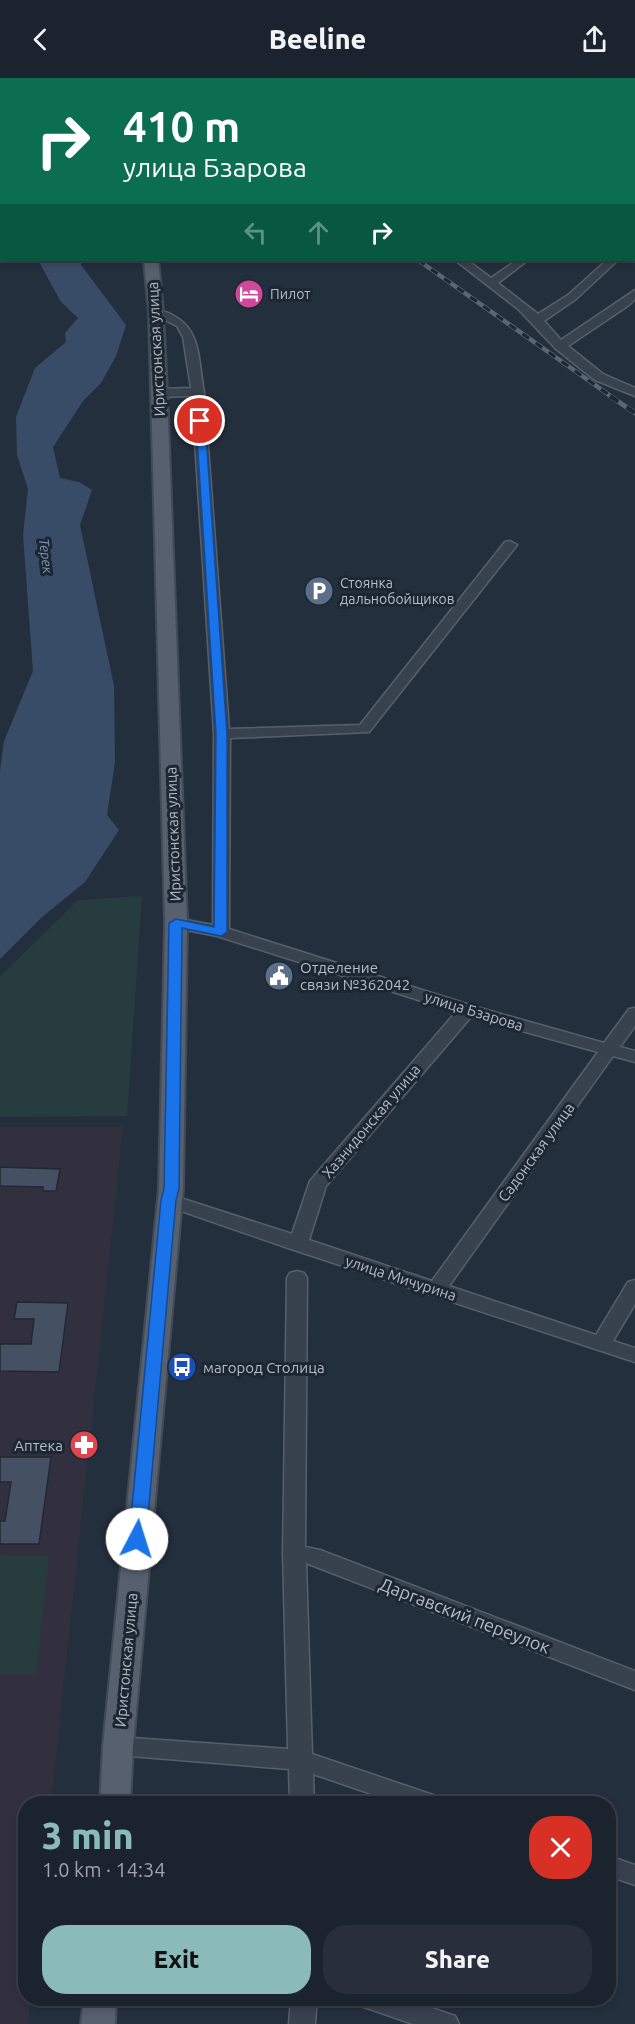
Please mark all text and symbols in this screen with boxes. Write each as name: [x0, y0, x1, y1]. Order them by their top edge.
icon: back: [24, 23, 57, 56]
icon: share: [578, 23, 611, 56]
text: Beeline: [269, 24, 366, 54]
icon: right: [24, 102, 102, 180]
text: 410 m: [123, 103, 240, 150]
text: улица Бзарова: [123, 152, 307, 182]
icon: left: [239, 216, 272, 249]
icon: ahead: [302, 216, 335, 249]
icon: right: [365, 216, 398, 249]
hotel icon: Пилот: [233, 278, 265, 310]
street label: Иристонская улица: [144, 281, 168, 417]
place label: Пилот: [270, 286, 311, 302]
pin: [174, 395, 225, 446]
icon: arrive: [183, 404, 216, 437]
water label: Терек: [36, 537, 56, 575]
parking icon: Стоянка дальнобойщиков: [303, 575, 335, 607]
place label: Стоянка дальнобойщиков: [340, 575, 454, 607]
street label: Иристонская улица: [162, 766, 184, 902]
place label: Отделение связи №362042: [300, 959, 410, 993]
public building icon: Отделение связи №362042: [263, 960, 295, 992]
street label: улица Бзарова: [423, 988, 525, 1034]
street label: Хазнидонская улица: [319, 1061, 423, 1181]
street label: Садонская улица: [494, 1099, 578, 1205]
street label: улица Мичурина: [343, 1252, 459, 1304]
bus stop icon: магород Столица: [166, 1351, 198, 1383]
place label: магород Столица: [203, 1359, 325, 1376]
pharmacy icon: Аптека: [68, 1429, 100, 1461]
place label: Аптека: [14, 1437, 63, 1454]
position arrow: [105, 1507, 169, 1571]
street label: Даргавский переулок: [377, 1573, 553, 1657]
street label: Иристонская улица: [112, 1592, 140, 1728]
text: 3 min: [42, 1815, 134, 1856]
button: close: [529, 1816, 592, 1879]
text: 1.0 km · 14:34: [42, 1858, 166, 1881]
button: Exit: [42, 1925, 311, 1994]
button: Share: [323, 1925, 592, 1994]

